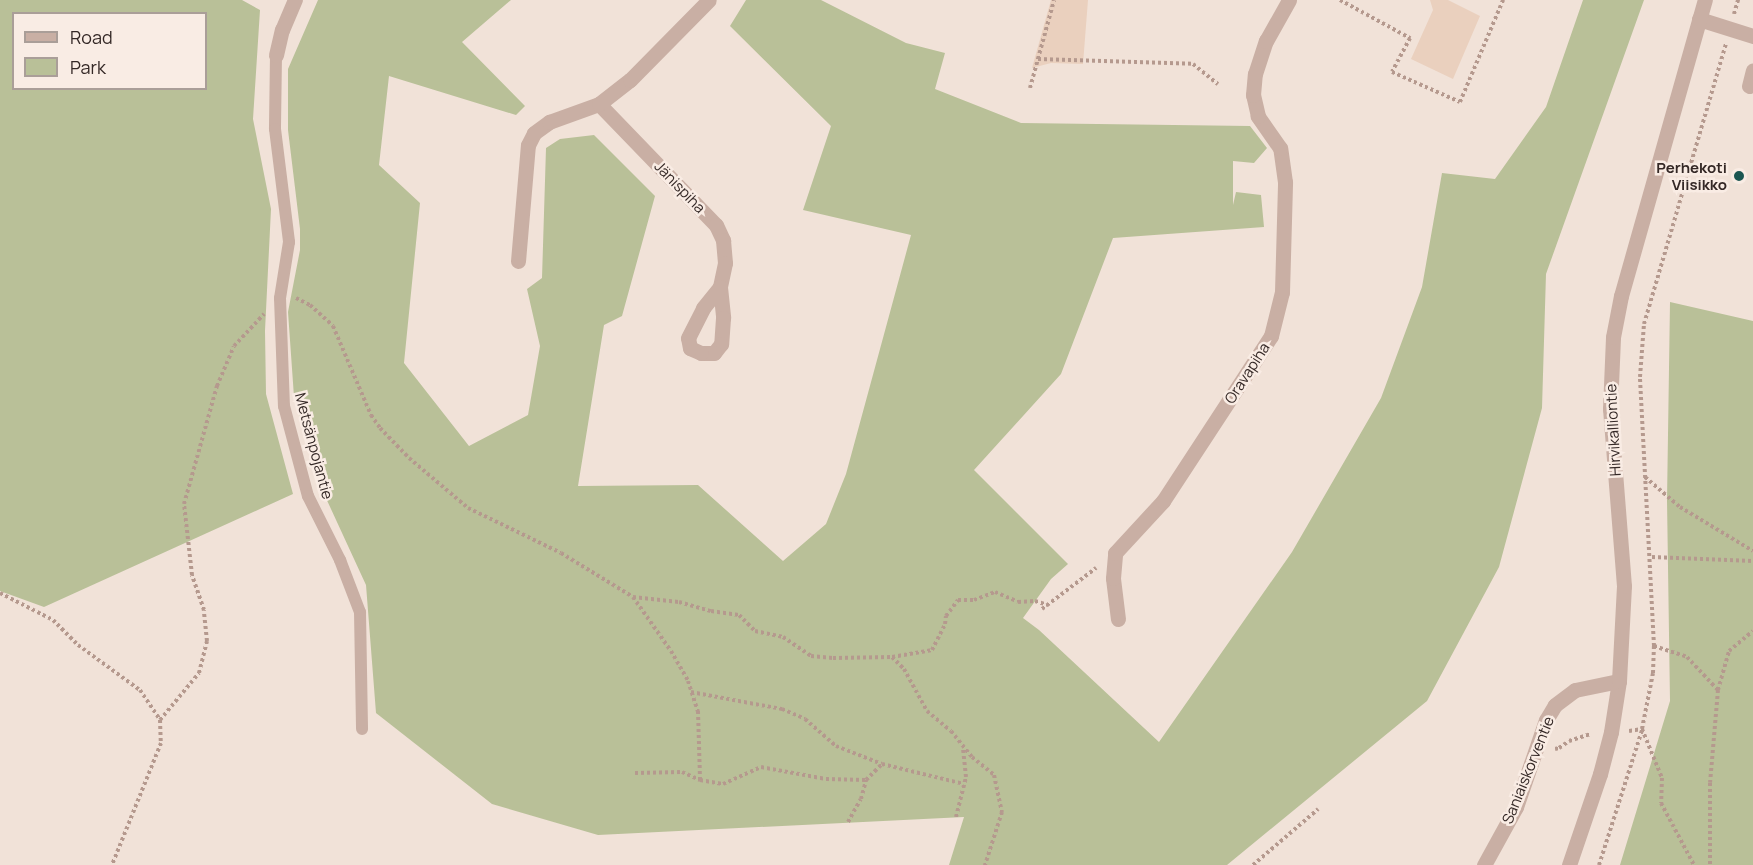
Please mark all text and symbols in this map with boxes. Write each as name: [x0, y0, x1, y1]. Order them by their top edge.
legend: [12, 12, 207, 90]
text: Road: [70, 25, 113, 49]
text: Park: [70, 55, 106, 79]
street label: Jänispiha: [651, 157, 709, 217]
place label: Perhekoti Viisikko: [1656, 158, 1727, 193]
marker: Perhekoti Viisikko: [1732, 169, 1746, 183]
street label: Oravapiha: [1221, 339, 1273, 407]
street label: Hirvikalliontie: [1602, 383, 1624, 477]
street label: Metsänpojantie: [291, 391, 337, 501]
street label: Saniaiskorventie: [1498, 714, 1558, 826]

